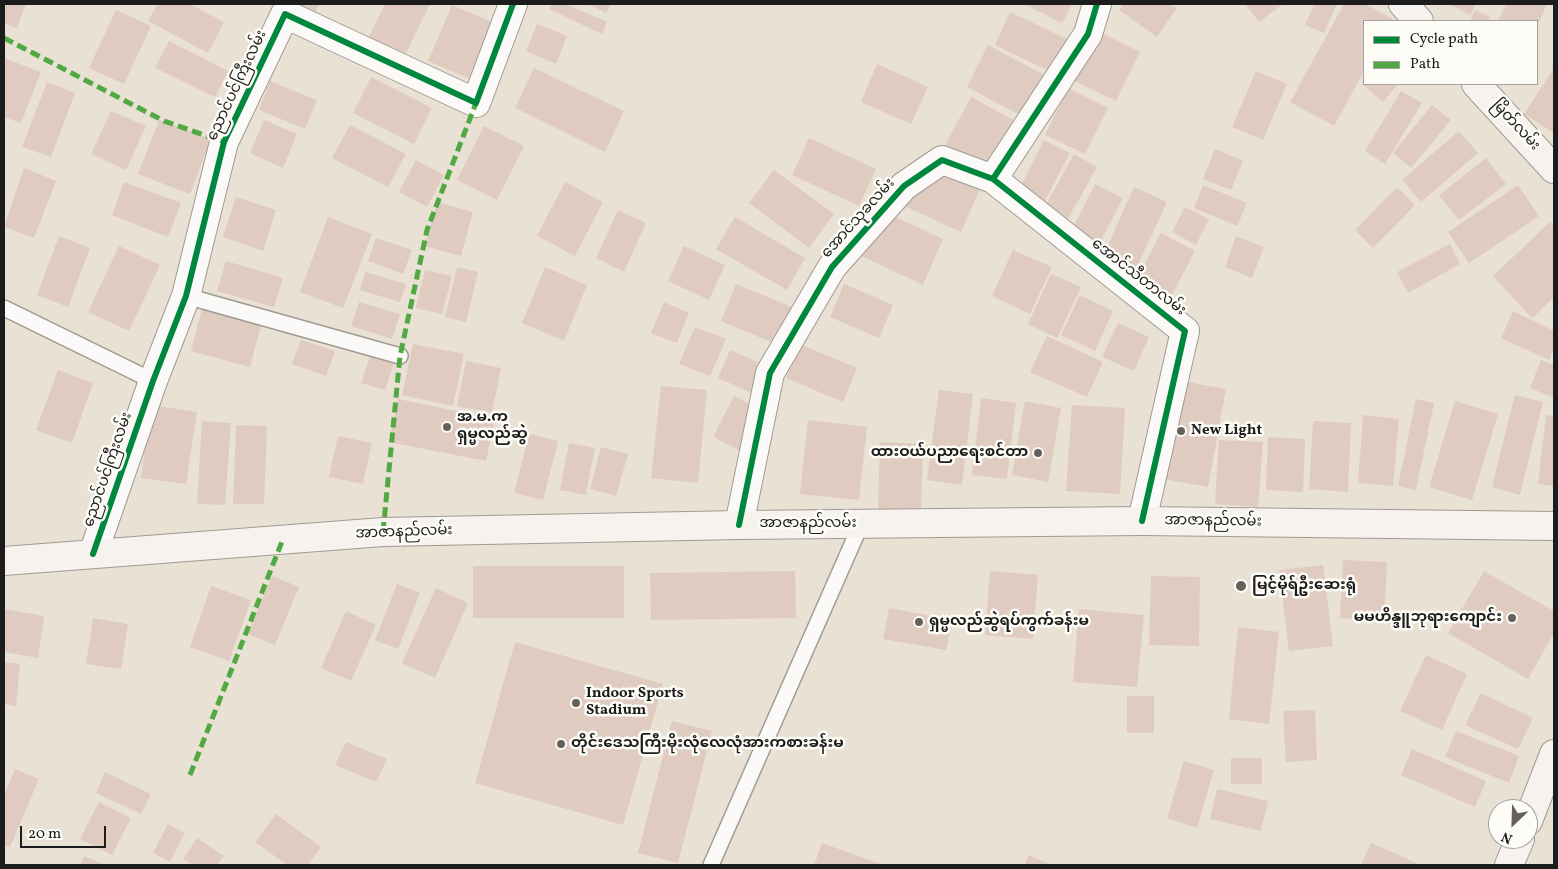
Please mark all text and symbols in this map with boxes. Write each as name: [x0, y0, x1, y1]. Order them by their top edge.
legend: [1363, 20, 1538, 85]
street label: ညောင်ပင်ကြီးလမ်း: [204, 28, 272, 144]
text: Cycle path: [1410, 29, 1478, 50]
text: Path: [1410, 54, 1440, 75]
street label: မြိတ်လမ်း: [1487, 97, 1543, 155]
street label: အောင်သုခလမ်း: [818, 175, 900, 263]
street label: အောင်သီတာလမ်း: [1087, 236, 1189, 320]
place label: အ.မ.က ရှမ္မလည်ဆွဲ: [457, 409, 528, 444]
street label: ညောင်ပင်ကြီးလမ်း: [81, 410, 137, 530]
marker: အ.မ.က ရှမ္မလည်ဆွဲ: [441, 421, 453, 433]
place label: New Light: [1191, 422, 1262, 440]
marker: New Light: [1175, 425, 1187, 437]
place label: ထားဝယ်ပညာရေးစင်တာ: [871, 444, 1028, 462]
marker: ထားဝယ်ပညာရေးစင်တာ: [1032, 447, 1044, 459]
street label: အာဇာနည်လမ်း: [1164, 512, 1262, 532]
street label: အာဇာနည်လမ်း: [759, 515, 857, 533]
street label: အာဇာနည်လမ်း: [355, 522, 453, 544]
place label: မြင့်မိုရ်ဦးဆေးရုံ: [1252, 577, 1356, 595]
marker: မြင့်မိုရ်ဦးဆေးရုံ: [1234, 579, 1248, 593]
place label: မမဟိန္ဒူဘုရားကျောင်း: [1354, 609, 1502, 627]
marker: မမဟိန္ဒူဘုရားကျောင်း: [1506, 612, 1518, 624]
place label: ရှမ္မလည်ဆွဲရပ်ကွက်ခန်းမ: [929, 613, 1089, 631]
marker: ရှမ္မလည်ဆွဲရပ်ကွက်ခန်းမ: [913, 616, 925, 628]
place label: Indoor Sports Stadium: [586, 685, 684, 720]
marker: Indoor Sports Stadium: [570, 697, 582, 709]
place label: တိုင်းဒေသကြီးမိုးလုံလေလုံအားကစားခန်းမ: [571, 735, 844, 753]
marker: တိုင်းဒေသကြီးမိုးလုံလေလုံအားကစားခန်းမ: [555, 738, 567, 750]
north arrow: [1488, 799, 1538, 849]
scale bar: [22, 816, 109, 848]
text: 20 m: [28, 824, 61, 845]
text: N: [1499, 827, 1516, 848]

